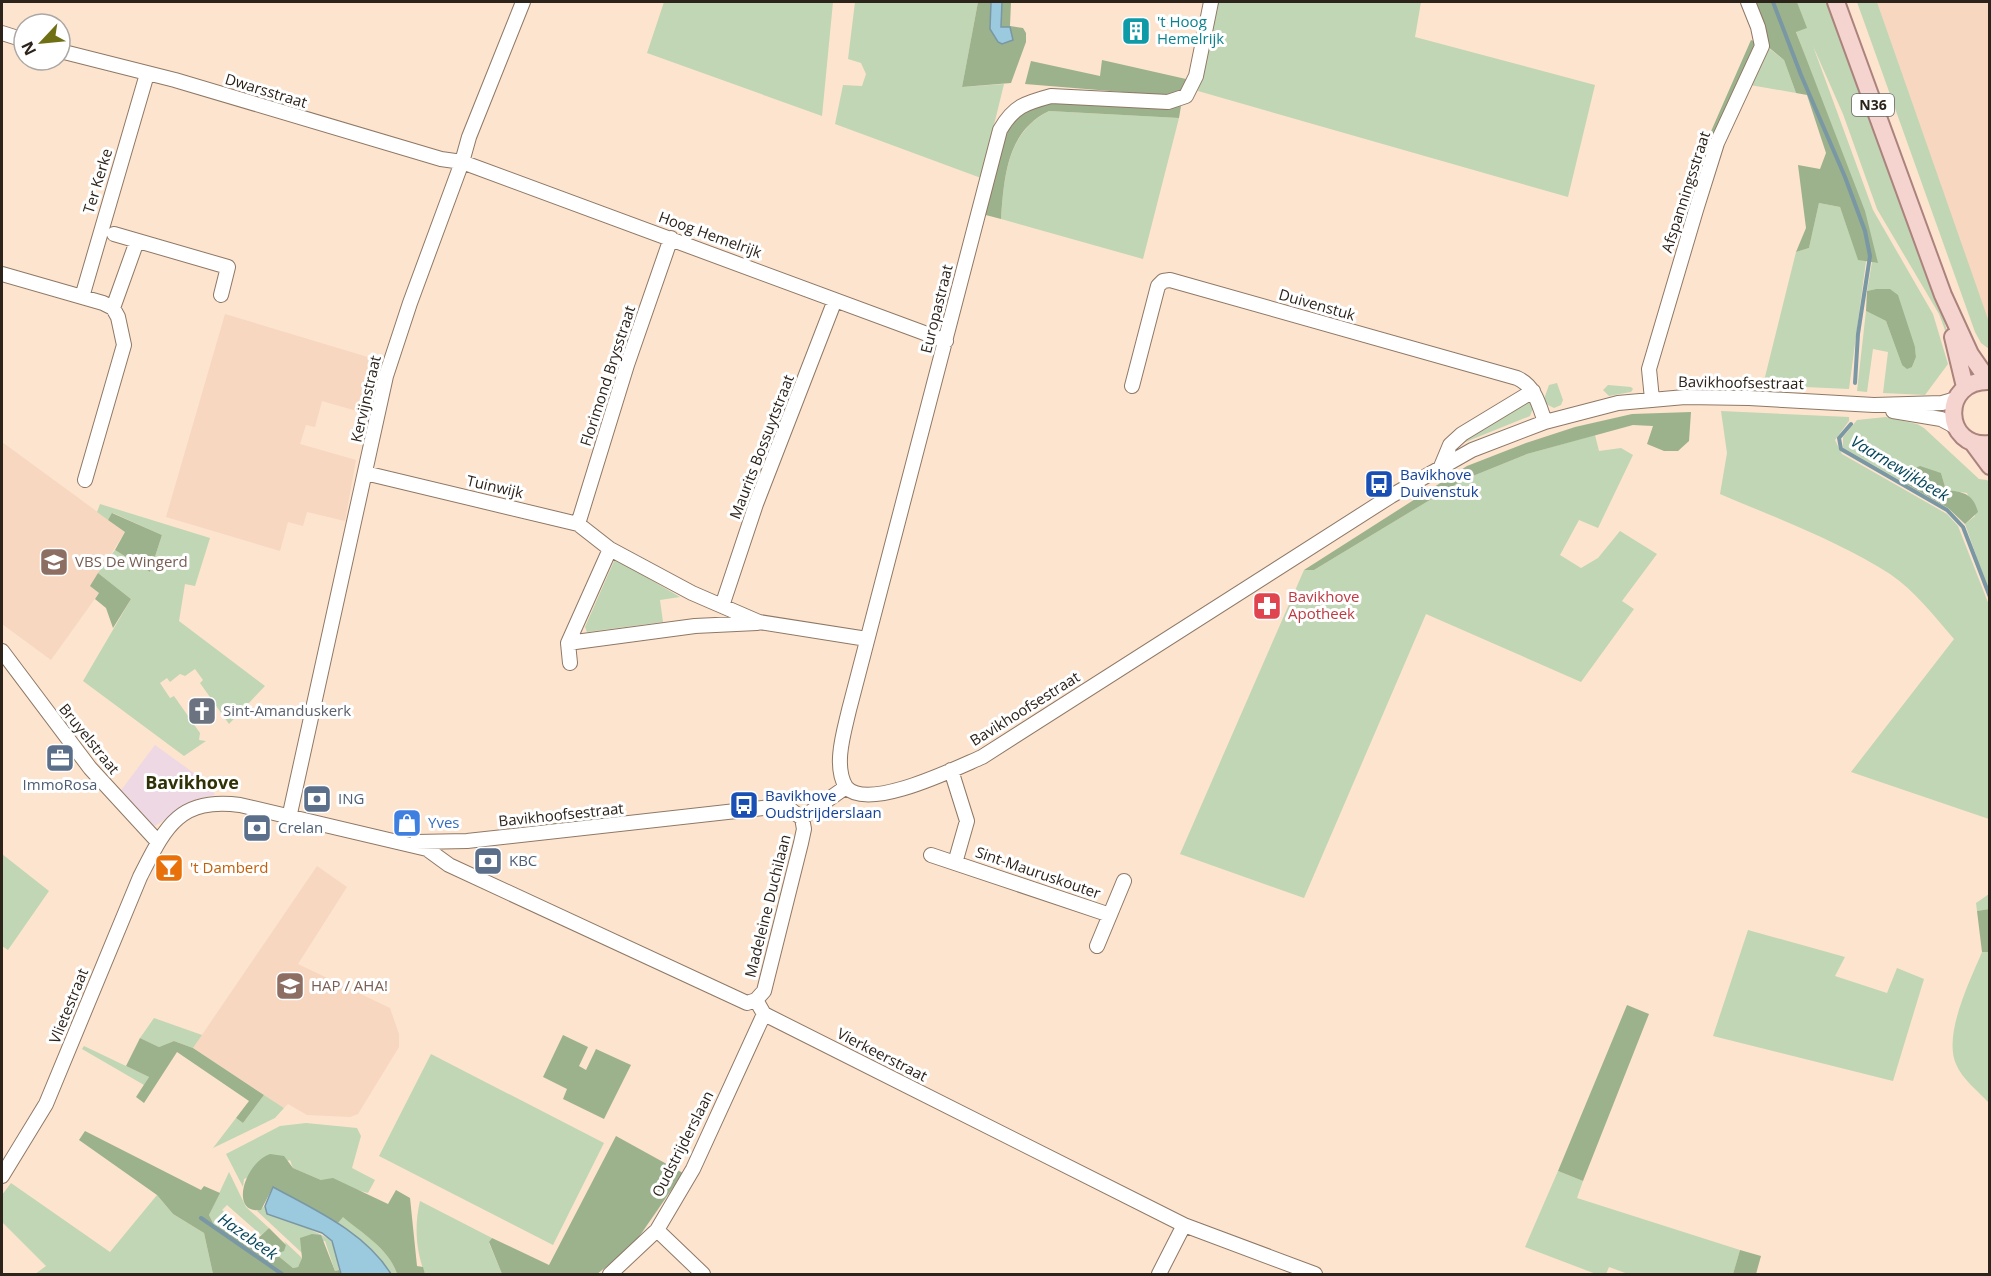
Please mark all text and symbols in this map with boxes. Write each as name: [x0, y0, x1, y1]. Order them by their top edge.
place label: 't Hoog Hemelrijk: [1157, 11, 1224, 48]
north arrow: [12, 12, 72, 72]
building icon: 't Hoog Hemelrijk: [1120, 15, 1152, 47]
text: N: [16, 38, 41, 59]
street label: Dwarsstraat: [223, 68, 310, 112]
road number: N36: [1852, 94, 1894, 116]
street label: Afspanningsstraat: [1656, 128, 1714, 255]
street label: Ter Kerke: [78, 146, 116, 216]
street label: Hoog Hemelrijk: [656, 206, 765, 262]
street label: Europastraat: [915, 262, 957, 355]
street label: Duivenstuk: [1277, 284, 1358, 325]
street label: Florimond Brysstraat: [575, 303, 639, 449]
street label: Kervijnstraat: [345, 353, 385, 444]
street label: Bavikhoofsestraat: [1678, 371, 1804, 393]
street label: Maurits Bossuytstraat: [724, 372, 798, 522]
water label: Vaarnewijkbeek: [1847, 430, 1954, 507]
place label: Bavikhove Duivenstuk: [1400, 464, 1479, 501]
bus stop icon: Bavikhove Duivenstuk: [1363, 468, 1395, 500]
street label: Tuinwijk: [465, 470, 526, 502]
school or university icon: VBS De Wingerd: [38, 546, 70, 578]
place label: VBS De Wingerd: [75, 551, 188, 571]
place label: Bavikhove Apotheek: [1288, 586, 1359, 623]
pharmacy icon: Bavikhove Apotheek: [1251, 590, 1283, 622]
street label: Bavikhoofsestraat: [966, 666, 1083, 750]
church icon: Sint-Amanduskerk: [186, 695, 218, 727]
street label: Bruyelstraat: [55, 699, 124, 778]
place label: Sint-Amanduskerk: [223, 700, 351, 720]
office icon: ImmoRosa: [44, 742, 76, 774]
district label: Bavikhove: [145, 770, 239, 794]
place label: ImmoRosa: [23, 774, 97, 794]
bank icon: ING: [301, 783, 333, 815]
place label: Bavikhove Oudstrijderslaan: [765, 785, 882, 822]
place label: ING: [338, 788, 364, 808]
bus stop icon: Bavikhove Oudstrijderslaan: [728, 789, 760, 821]
street label: Bavikhoofsestraat: [497, 797, 624, 831]
shop icon: Yves: [391, 807, 423, 839]
bank icon: Crelan: [241, 812, 273, 844]
place label: Yves: [428, 812, 459, 832]
place label: Crelan: [278, 817, 323, 837]
street label: Madeleine Duchilaan: [740, 832, 794, 979]
street label: Sint-Mauruskouter: [973, 841, 1103, 903]
bank icon: KBC: [472, 845, 504, 877]
place label: KBC: [509, 850, 537, 870]
bar icon: 't Damberd: [153, 852, 185, 884]
place label: 't Damberd: [190, 857, 269, 877]
street label: Vlietestraat: [44, 965, 92, 1046]
school or university icon: HAP / AHA!: [274, 970, 306, 1002]
place label: HAP / AHA!: [311, 975, 388, 995]
street label: Vierkeerstraat: [834, 1023, 931, 1085]
street label: Oudstrijderslaan: [647, 1087, 718, 1200]
water label: Hazebeek: [214, 1207, 283, 1265]

